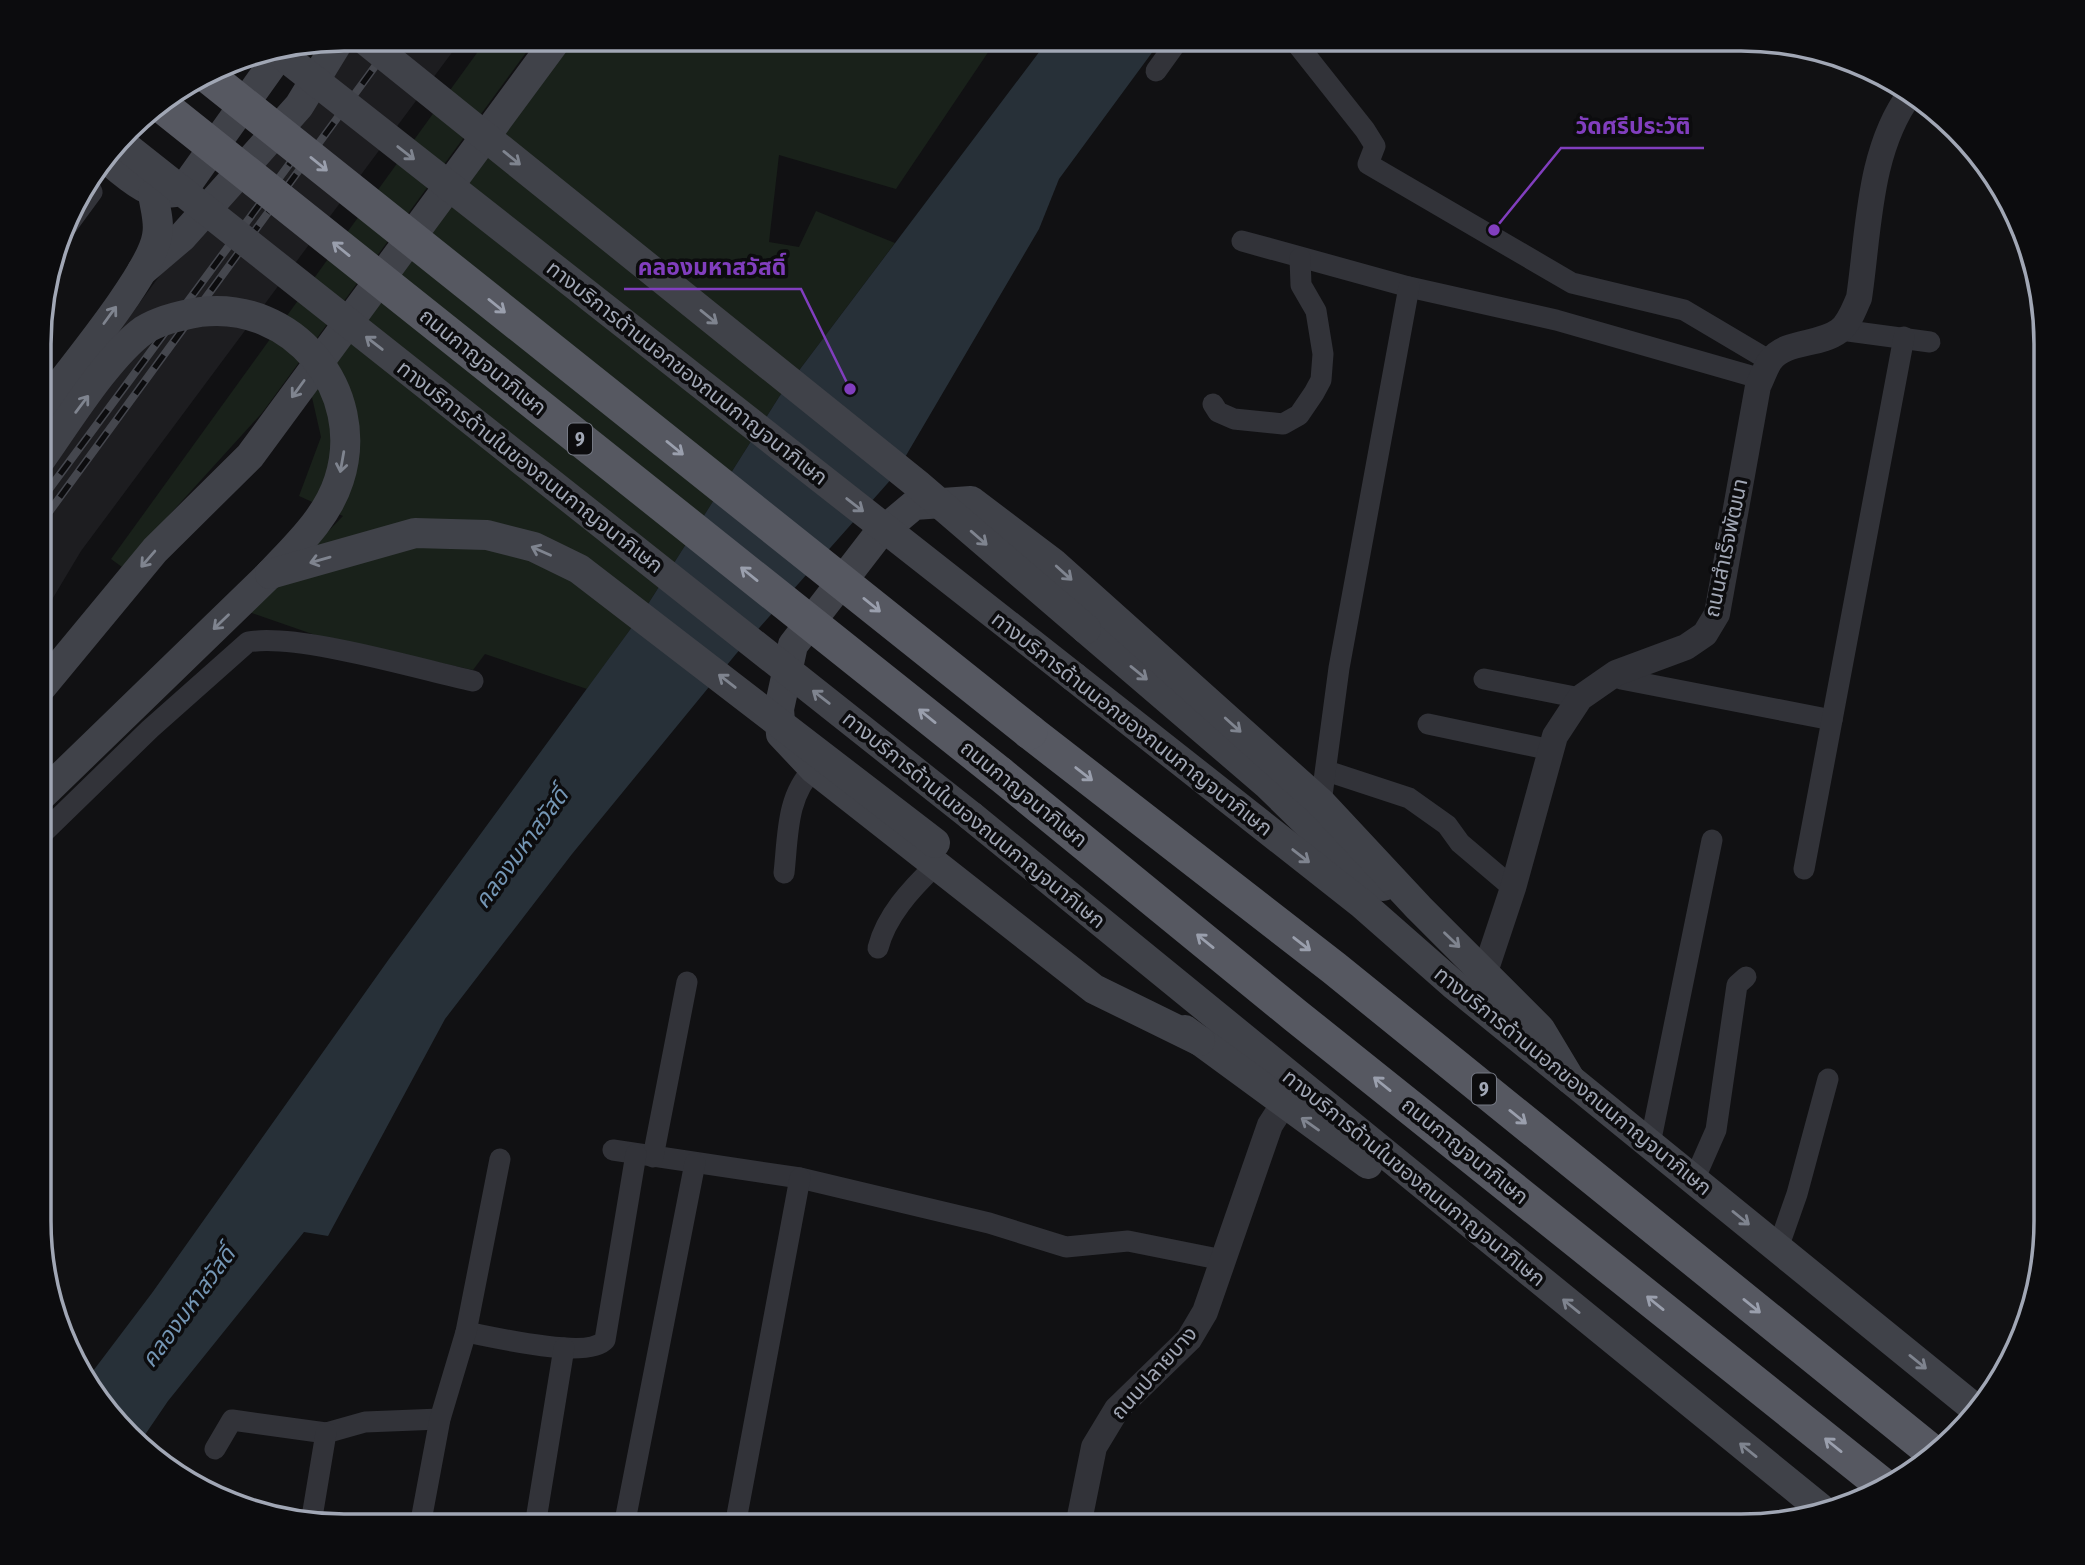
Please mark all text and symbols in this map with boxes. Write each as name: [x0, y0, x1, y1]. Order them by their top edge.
callout: วัดศรีประวัติ: [1561, 104, 1704, 148]
text: วัดศรีประวัติ: [1575, 112, 1691, 140]
one-way arrow: [397, 145, 415, 160]
one-way arrow: [503, 151, 521, 166]
one-way arrow: [310, 157, 328, 172]
one-way arrow: [333, 241, 351, 257]
callout: คลองมหาสวัสดิ์: [624, 245, 801, 289]
text: คลองมหาสวัสดิ์: [638, 252, 787, 281]
street label: ทางบริการด้านนอกของถนนกาญจนาภิเษก: [541, 255, 833, 491]
one-way arrow: [487, 299, 506, 314]
street label: ถนนกาญจนาภิเษก: [414, 303, 552, 421]
one-way arrow: [103, 306, 118, 324]
one-way arrow: [699, 309, 717, 324]
one-way arrow: [365, 335, 384, 350]
street label: ทางบริการด้านในของถนนกาญจนาภิเษก: [392, 355, 668, 579]
one-way arrow: [291, 379, 306, 398]
one-way arrow: [74, 395, 89, 414]
road number: 9: [568, 424, 592, 454]
one-way arrow: [665, 440, 683, 456]
one-way arrow: [335, 450, 348, 473]
street label: ถนนสำเร็จพัฒนา: [1699, 476, 1753, 620]
one-way arrow: [845, 498, 863, 513]
one-way arrow: [970, 530, 988, 546]
one-way arrow: [531, 544, 552, 557]
one-way arrow: [140, 550, 156, 568]
one-way arrow: [309, 554, 331, 567]
one-way arrow: [1055, 564, 1072, 581]
one-way arrow: [741, 566, 759, 582]
one-way arrow: [862, 598, 880, 613]
street label: ทางบริการด้านนอกของถนนกาญจนาภิเษก: [987, 607, 1277, 841]
one-way arrow: [213, 613, 230, 630]
one-way arrow: [1129, 665, 1147, 680]
one-way arrow: [718, 674, 736, 689]
one-way arrow: [812, 690, 831, 705]
street label: ทางบริการด้านในของถนนกาญจนาภิเษก: [837, 706, 1111, 934]
one-way arrow: [919, 708, 937, 724]
one-way arrow: [1224, 716, 1241, 733]
street label: ถนนกาญจนาภิเษก: [956, 735, 1092, 853]
one-way arrow: [1075, 766, 1093, 781]
water label: คลองมหาสวัสดิ์: [468, 778, 577, 913]
one-way arrow: [1291, 848, 1309, 863]
one-way arrow: [1443, 931, 1460, 948]
one-way arrow: [1196, 934, 1214, 949]
one-way arrow: [1293, 936, 1311, 951]
street label: ทางบริการด้านนอกของถนนกาญจนาภิเษก: [1429, 961, 1717, 1201]
street label: ทางบริการด้านในของถนนกาญจนาภิเษก: [1277, 1064, 1551, 1292]
road number: 9: [1472, 1074, 1496, 1105]
one-way arrow: [1373, 1077, 1391, 1092]
street label: ถนนกาญจนาภิเษก: [1397, 1092, 1533, 1210]
one-way arrow: [1508, 1109, 1526, 1125]
one-way arrow: [1301, 1117, 1320, 1131]
one-way arrow: [1732, 1211, 1750, 1226]
water label: คลองมหาสวัสดิ์: [135, 1237, 244, 1372]
one-way arrow: [1646, 1296, 1665, 1311]
one-way arrow: [1563, 1298, 1581, 1314]
one-way arrow: [1742, 1298, 1760, 1314]
street label: ถนนปลายบาง: [1105, 1321, 1203, 1425]
one-way arrow: [1908, 1354, 1926, 1369]
one-way arrow: [1824, 1437, 1842, 1453]
one-way arrow: [1739, 1442, 1757, 1458]

